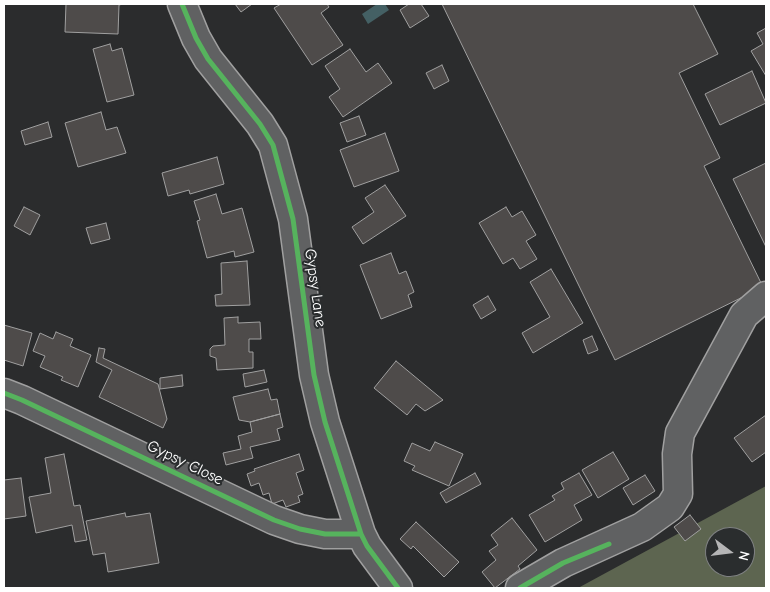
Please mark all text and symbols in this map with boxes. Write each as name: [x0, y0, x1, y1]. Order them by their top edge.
street label: Gypsy Lane: [300, 248, 330, 328]
street label: Gypsy Close: [144, 436, 226, 490]
north arrow: [705, 527, 755, 577]
text: N: [735, 549, 753, 562]

